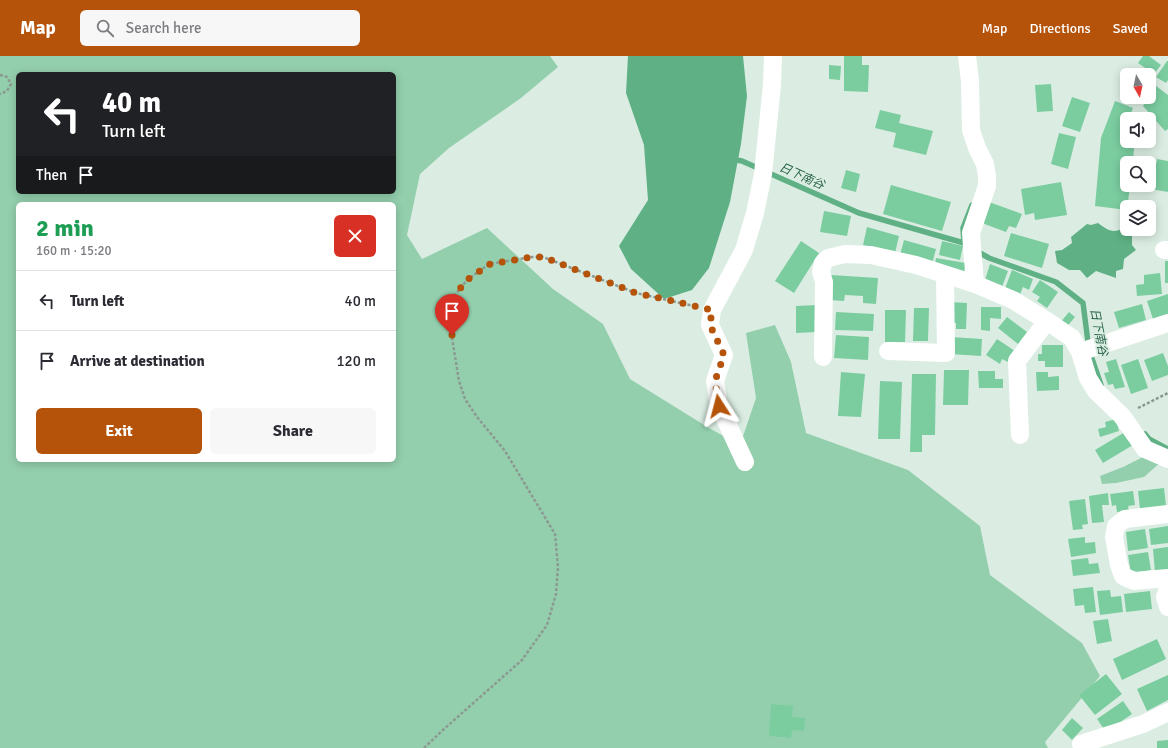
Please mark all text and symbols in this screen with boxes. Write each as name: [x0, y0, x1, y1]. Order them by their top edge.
search box: [80, 10, 360, 46]
text: Map: [20, 16, 56, 40]
icon: search: [94, 17, 116, 39]
text: Search here: [126, 19, 201, 37]
text: Map: [982, 20, 1008, 37]
text: Directions: [1030, 20, 1091, 37]
text: Saved: [1113, 20, 1148, 37]
north arrow: [1120, 68, 1156, 104]
map controls: [1120, 68, 1156, 236]
text: 40 m: [102, 86, 161, 120]
icon: left: [36, 88, 88, 140]
button: sound: [1120, 112, 1156, 148]
text: Turn left: [102, 120, 165, 142]
button: search: [1120, 156, 1156, 192]
water label: 日下南谷: [777, 160, 828, 193]
icon: arrive: [75, 164, 97, 186]
text: Then: [36, 166, 67, 184]
button: layers: [1120, 200, 1156, 236]
text: 2 min: [36, 213, 94, 243]
button: close: [334, 215, 376, 257]
text: 160 m · 15:20: [36, 243, 112, 259]
icon: left: [36, 290, 58, 312]
text: Turn left: [70, 292, 124, 310]
text: 40 m: [345, 292, 376, 310]
pin: [435, 294, 469, 335]
icon: arrive: [441, 300, 463, 322]
water label: 日下南谷: [1087, 307, 1111, 358]
icon: arrive: [36, 350, 58, 372]
text: Arrive at destination: [70, 352, 205, 370]
text: 120 m: [336, 352, 376, 370]
position arrow: [698, 385, 740, 427]
button: Exit: [36, 408, 202, 454]
button: Share: [210, 408, 376, 454]

